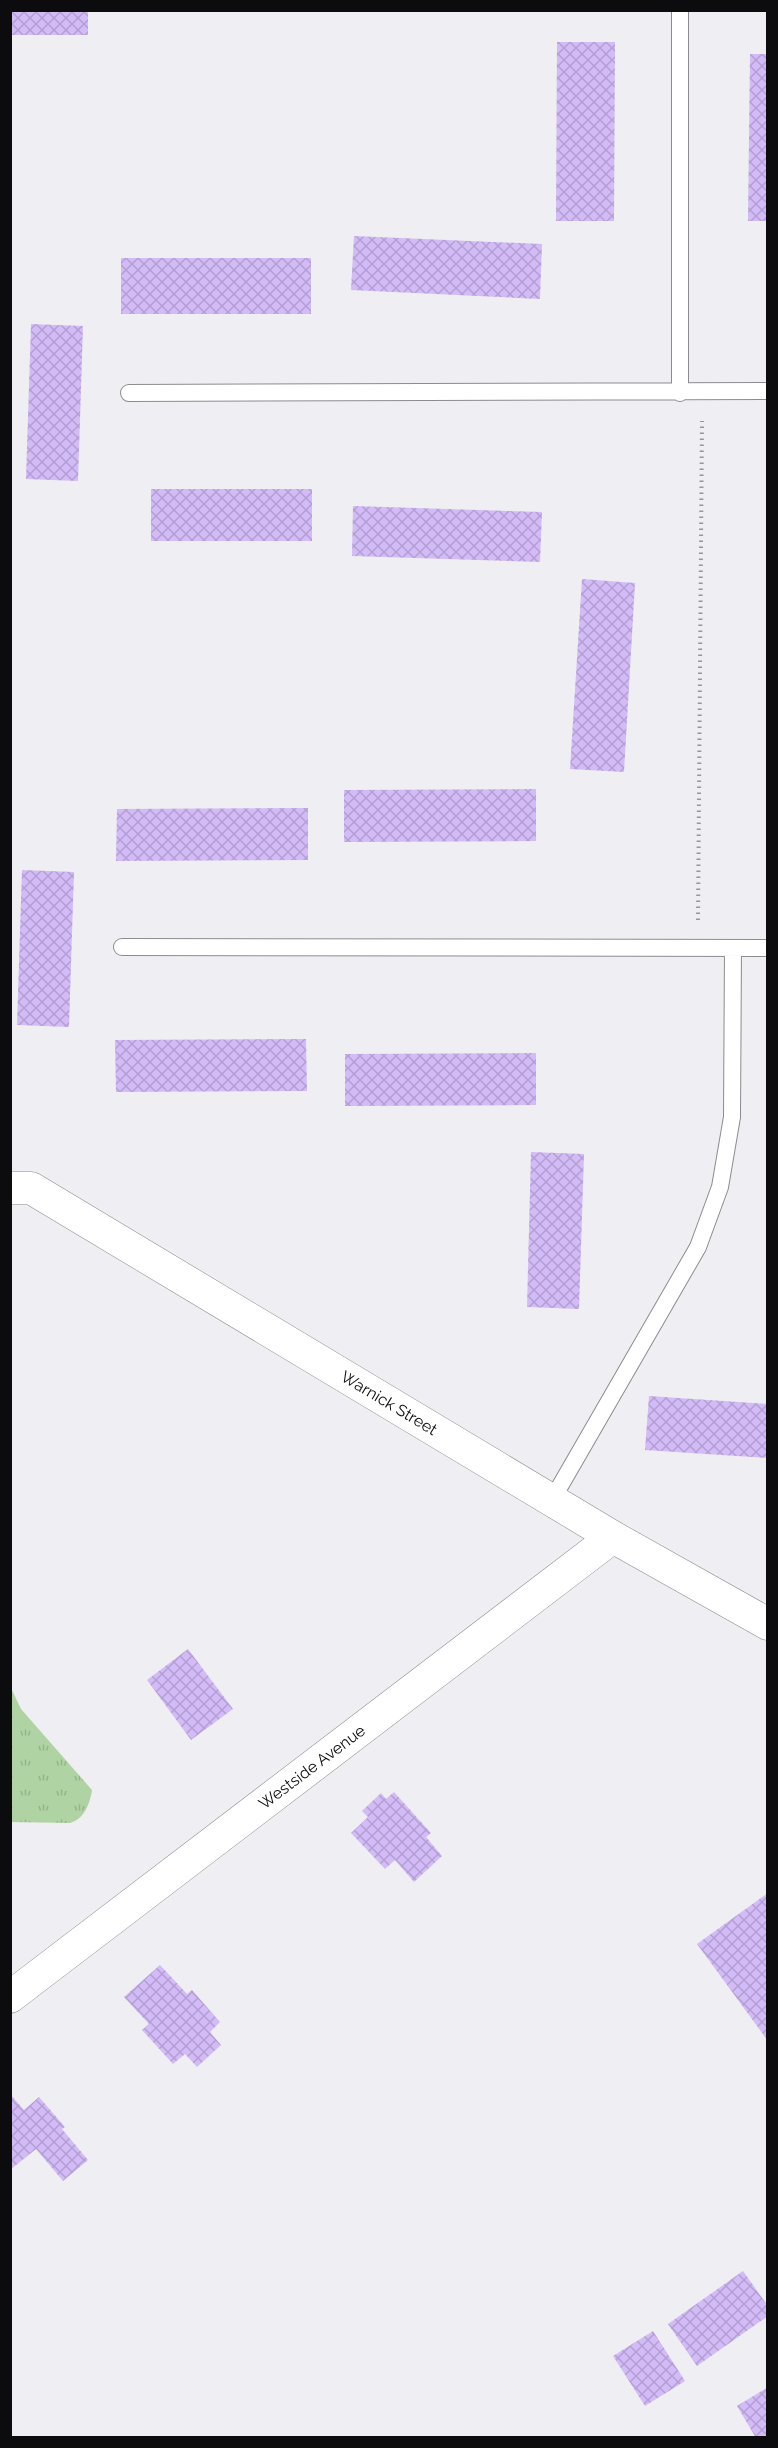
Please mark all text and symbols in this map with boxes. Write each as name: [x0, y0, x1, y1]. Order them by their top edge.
street label: Warnick Street: [337, 1367, 441, 1439]
street label: Westside Avenue: [255, 1721, 369, 1813]

